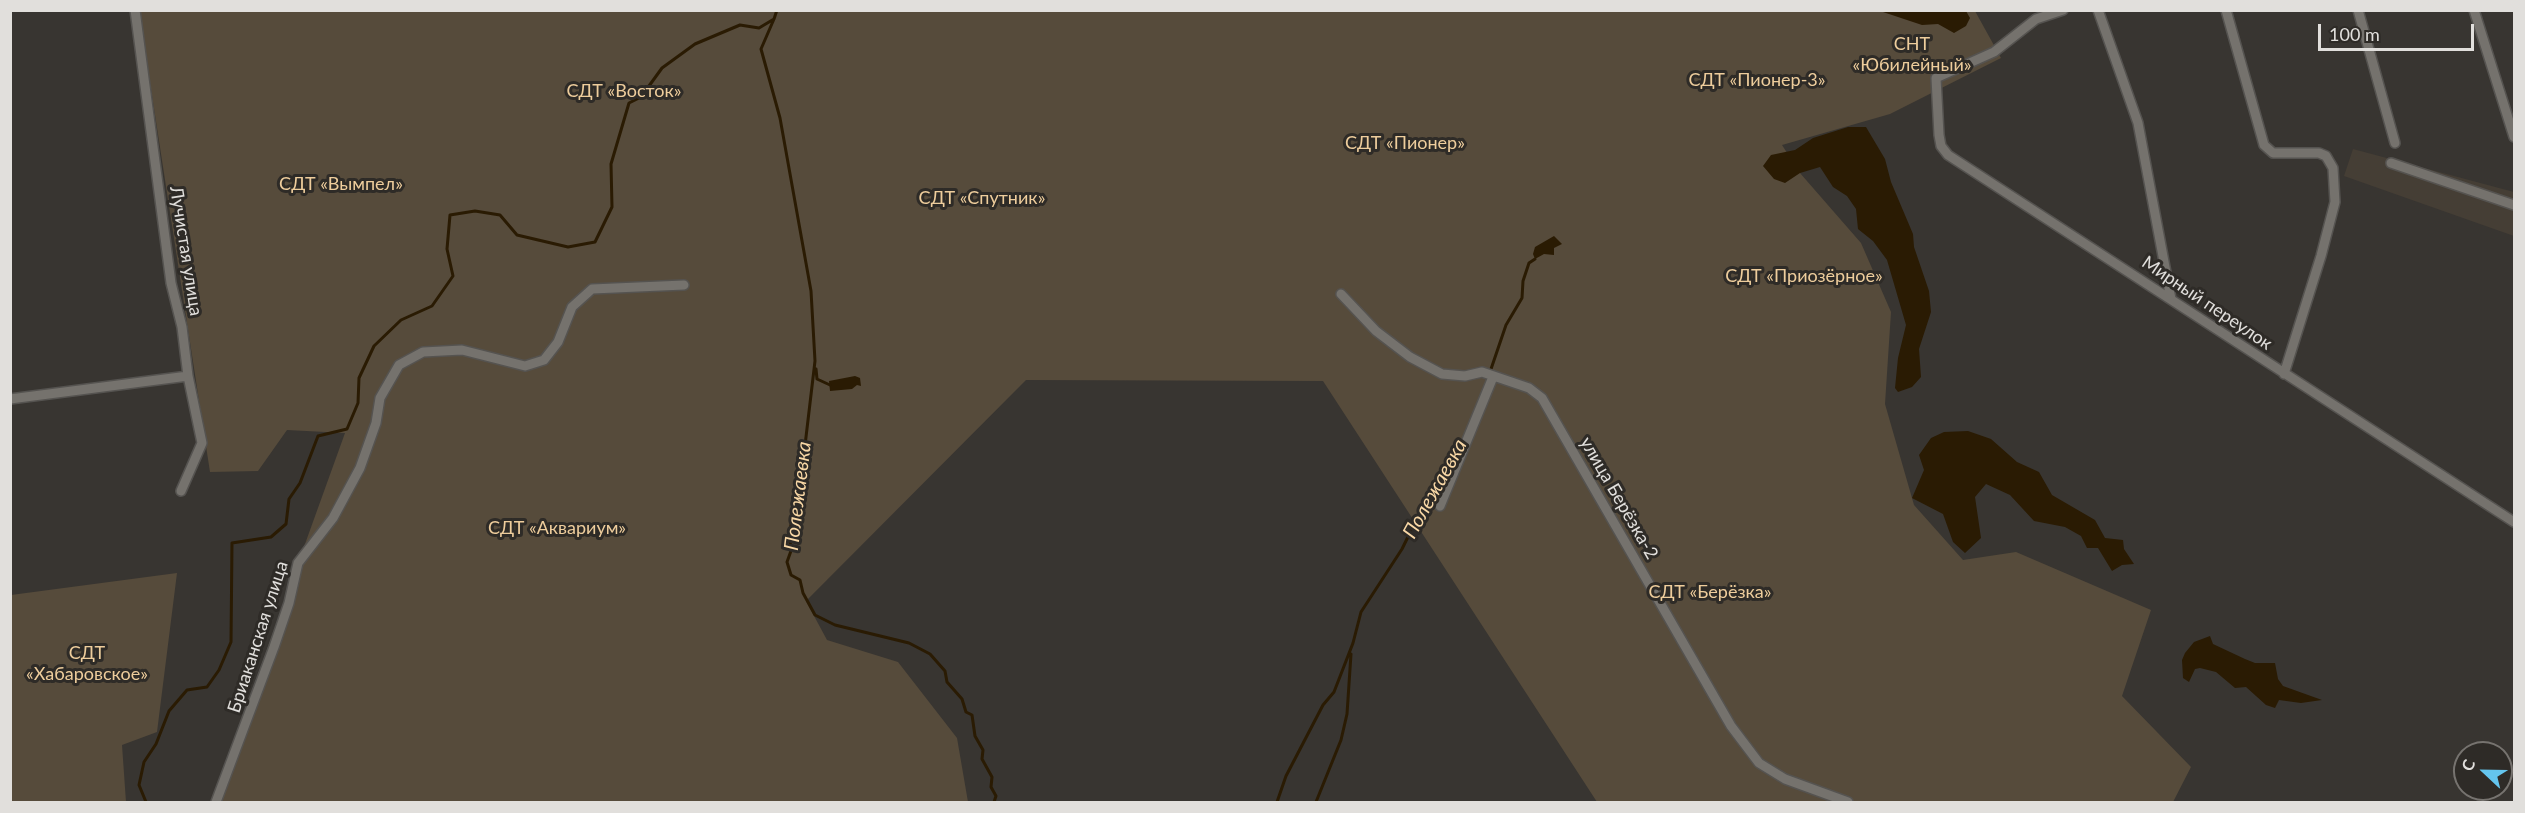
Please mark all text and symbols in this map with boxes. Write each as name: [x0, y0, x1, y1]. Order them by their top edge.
scale bar: [2321, 12, 2477, 50]
text: 100 m: [2329, 23, 2380, 45]
park label: СНТ «Юбилейный»: [1853, 33, 1971, 76]
park label: СДТ «Пионер-3»: [1689, 69, 1825, 91]
park label: СДТ «Восток»: [566, 80, 682, 102]
park label: СДТ «Пионер»: [1345, 132, 1465, 154]
park label: СДТ «Вымпел»: [279, 173, 403, 195]
street label: Лучистая улица: [165, 185, 207, 317]
park label: СДТ «Спутник»: [919, 187, 1045, 209]
street label: Мирный переулок: [2138, 251, 2276, 355]
park label: СДТ «Приозёрное»: [1725, 265, 1883, 287]
street label: улица Берёзка-2: [1575, 433, 1663, 563]
water label: Полежаевка: [1398, 435, 1472, 543]
water label: Полежаевка: [779, 440, 817, 552]
park label: СДТ «Аквариум»: [488, 517, 626, 539]
street label: Бриаканская улица: [223, 558, 293, 716]
park label: СДТ «Берёзка»: [1648, 581, 1772, 603]
park label: СДТ «Хабаровское»: [26, 642, 148, 684]
north arrow: [2453, 741, 2513, 801]
text: С: [2457, 756, 2478, 773]

